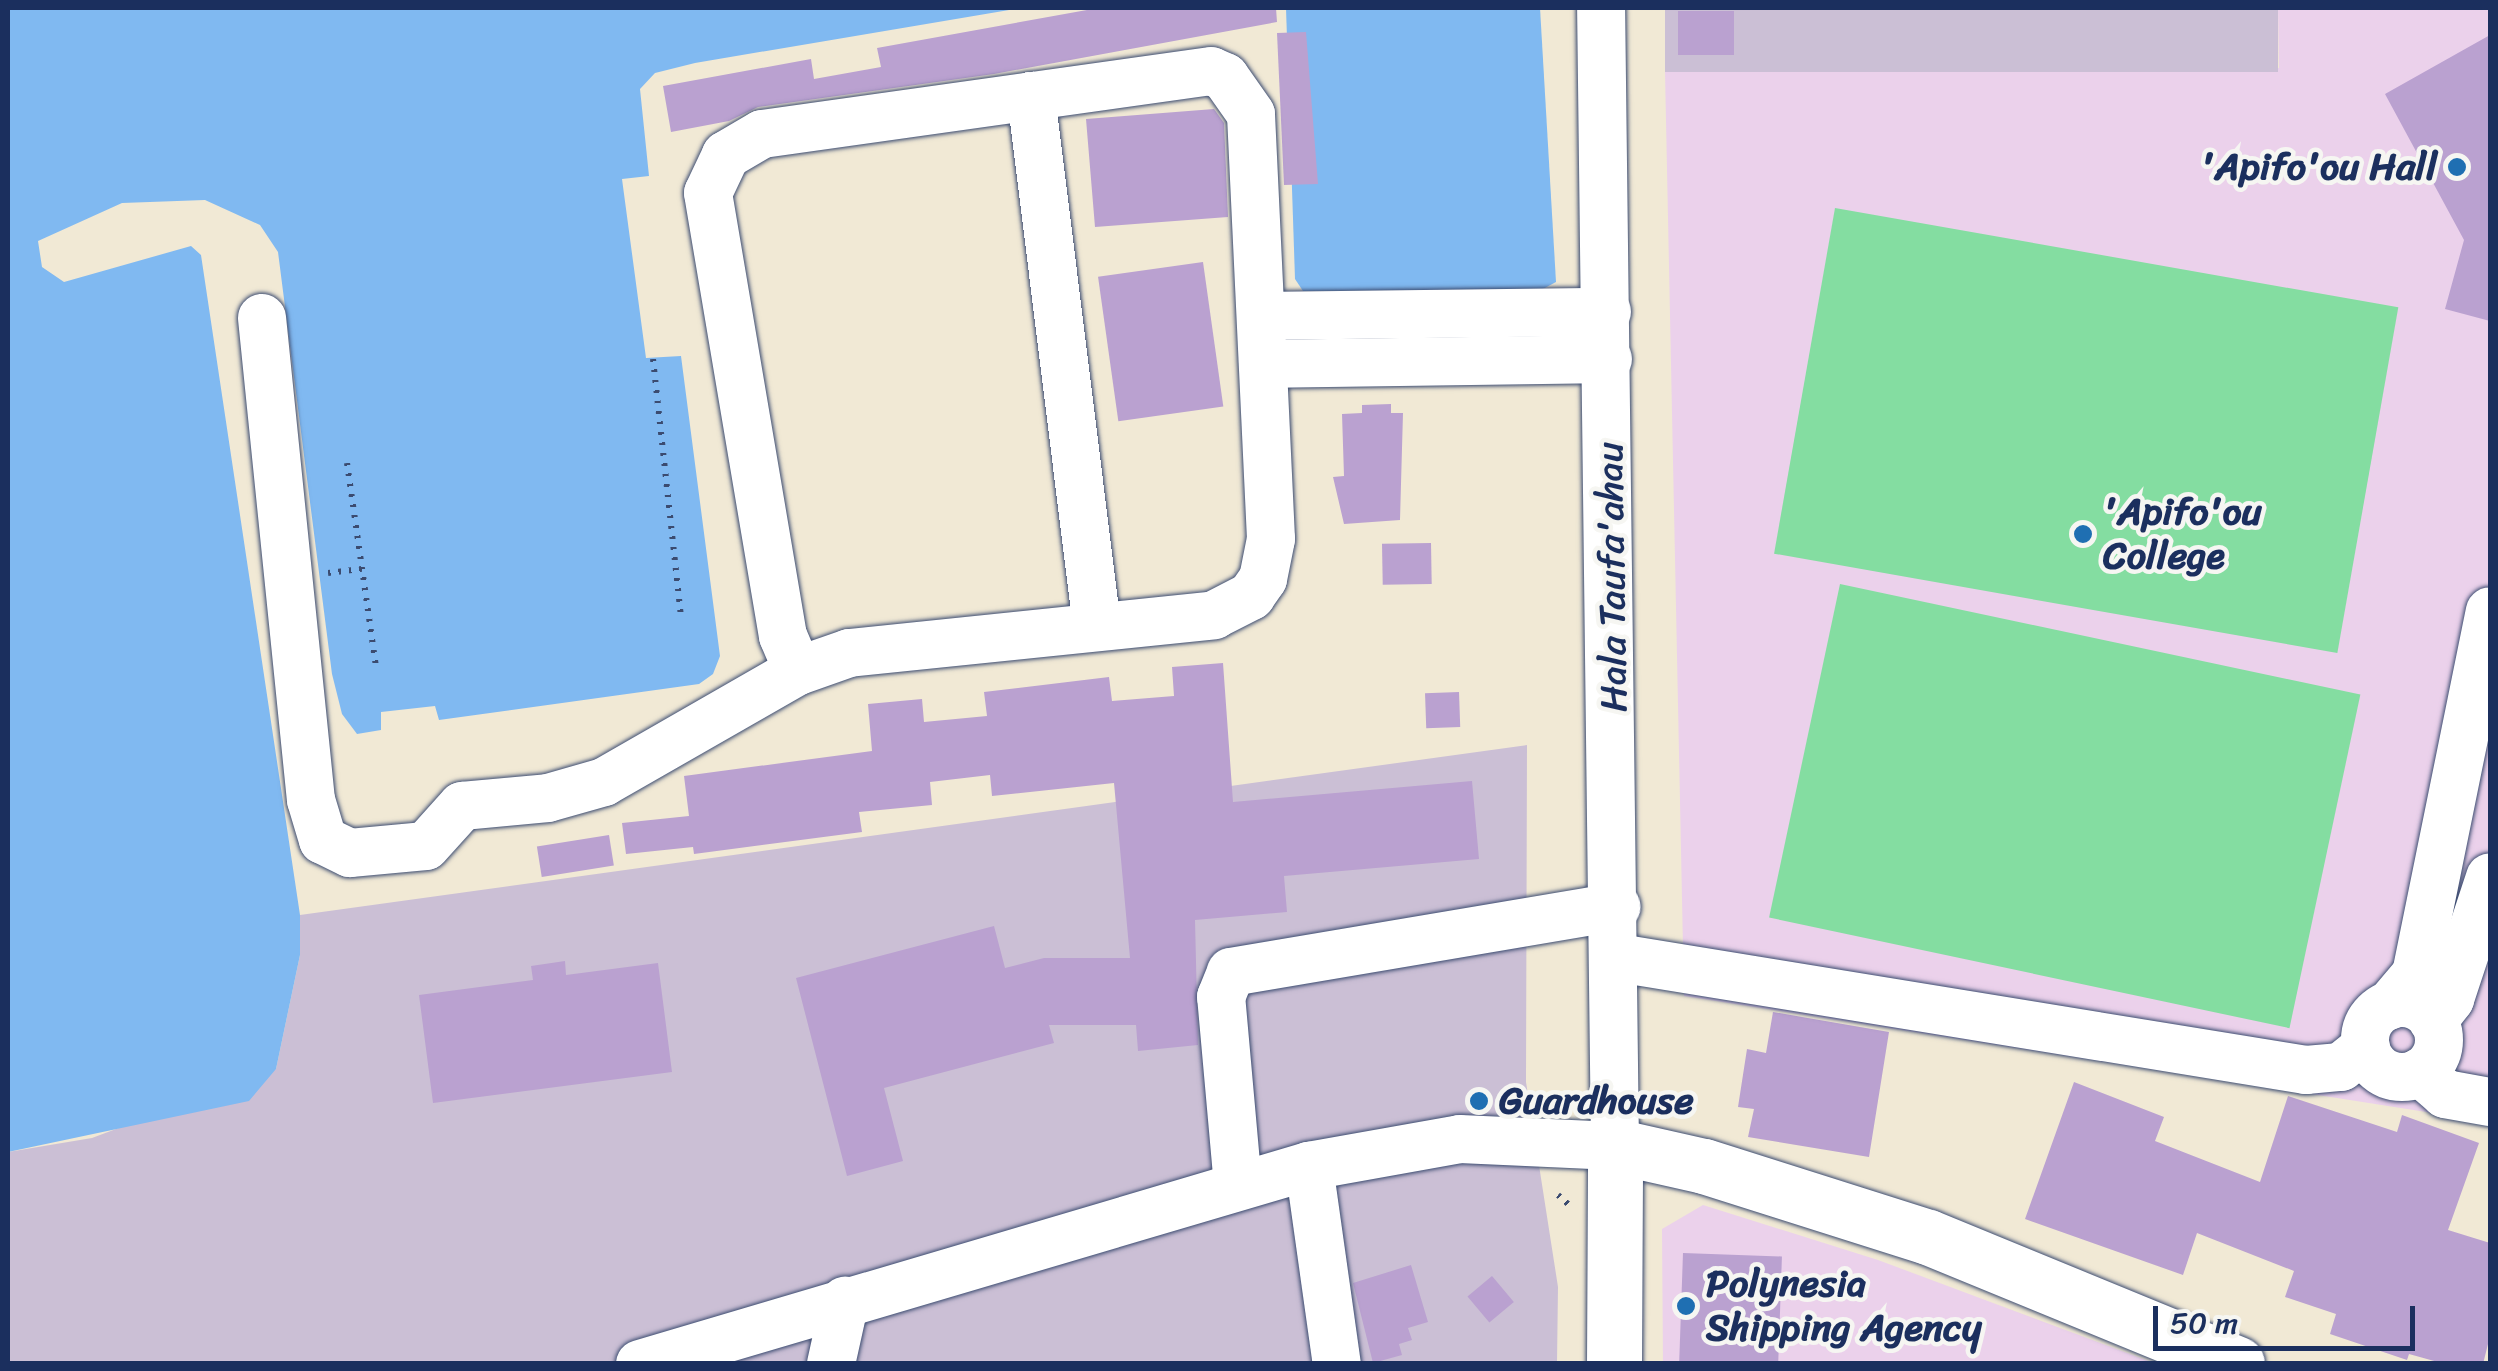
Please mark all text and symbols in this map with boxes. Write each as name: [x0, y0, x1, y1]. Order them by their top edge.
place label: 'Apifo'ou Hall: [2201, 144, 2437, 190]
marker: 'Apifo'ou Hall: [2446, 156, 2468, 178]
street label: Hala Taufa'ahau: [1587, 441, 1637, 713]
place label: 'Apifo'ou College: [2103, 489, 2262, 578]
marker: 'Apifo'ou College: [2072, 523, 2094, 545]
place label: Guardhouse: [1499, 1078, 1694, 1124]
marker: Guardhouse: [1468, 1090, 1490, 1112]
place label: Polynesia Shipping Agency: [1706, 1261, 1983, 1350]
scale bar: [2158, 1286, 2420, 1348]
marker: Polynesia Shipping Agency: [1675, 1295, 1697, 1317]
text: 50 m: [2170, 1296, 2238, 1350]

